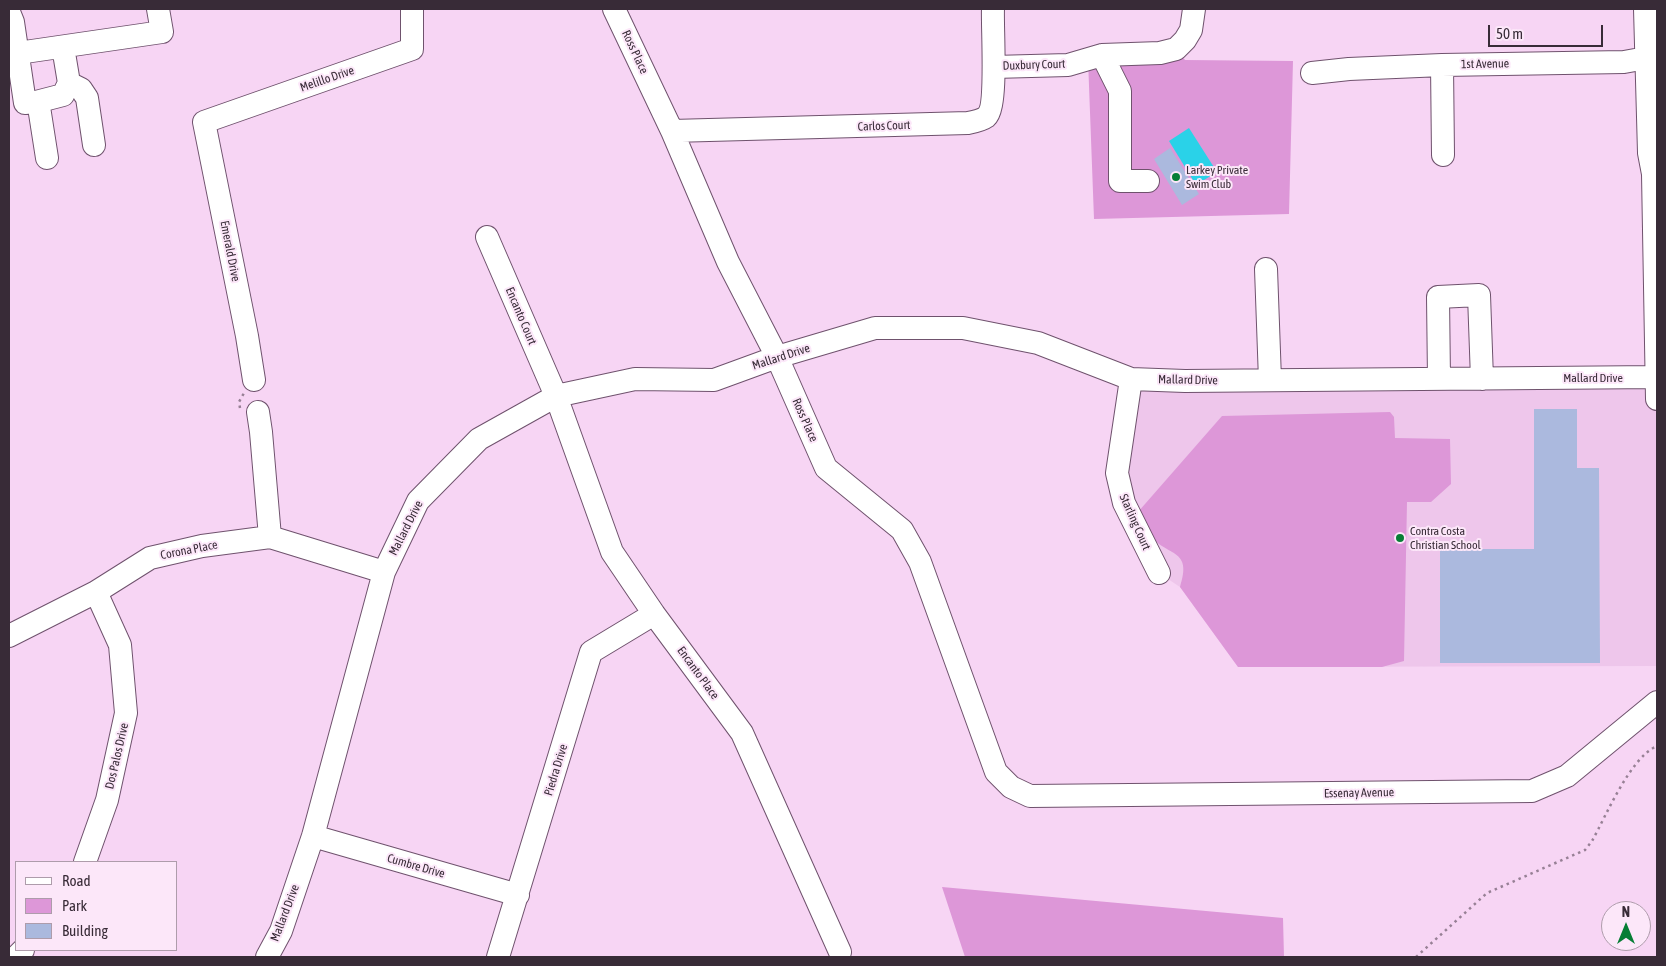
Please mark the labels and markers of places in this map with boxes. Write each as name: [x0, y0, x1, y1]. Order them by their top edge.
place label: Larkey Private Swim Club: [1186, 163, 1248, 191]
marker: Larkey Private Swim Club: [1170, 171, 1182, 183]
place label: Contra Costa Christian School: [1410, 524, 1481, 552]
marker: Contra Costa Christian School: [1394, 532, 1406, 544]

